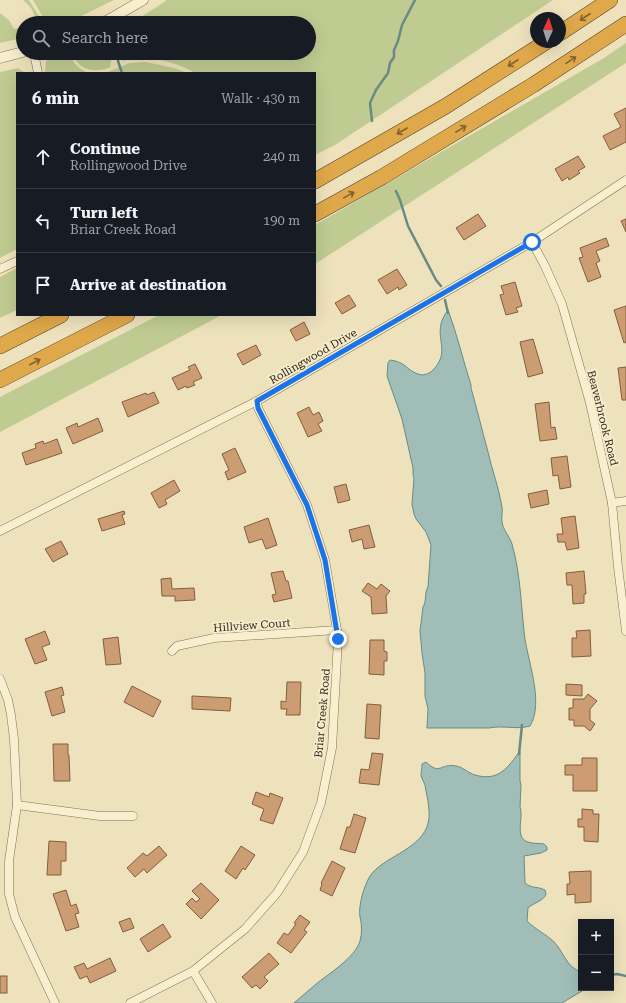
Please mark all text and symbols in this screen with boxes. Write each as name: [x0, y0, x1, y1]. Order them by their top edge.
north arrow: [530, 12, 566, 48]
one-way arrow: [579, 13, 591, 21]
search box: [16, 16, 316, 60]
icon: search: [30, 27, 52, 49]
text: Search here: [62, 29, 148, 47]
one-way arrow: [565, 56, 576, 64]
one-way arrow: [508, 59, 519, 67]
text: 6 min: [32, 88, 79, 108]
text: Walk · 430 m: [221, 91, 300, 106]
one-way arrow: [455, 125, 466, 133]
one-way arrow: [396, 128, 408, 136]
text: Continue: [70, 140, 140, 158]
icon: ahead: [32, 146, 54, 168]
text: 240 m: [263, 149, 300, 164]
text: Rollingwood Drive: [70, 158, 187, 173]
one-way arrow: [343, 191, 355, 199]
text: Turn left: [70, 204, 138, 222]
icon: left: [32, 210, 54, 232]
text: 190 m: [263, 213, 300, 228]
text: Briar Creek Road: [70, 222, 176, 237]
route start: [523, 233, 541, 251]
icon: arrive: [32, 274, 54, 296]
text: Arrive at destination: [70, 276, 226, 294]
street label: Rollingwood Drive: [267, 326, 359, 387]
one-way arrow: [28, 358, 40, 365]
street label: Beaverbrook Road: [584, 369, 621, 467]
street label: Hillview Court: [213, 616, 291, 635]
route end: [329, 630, 347, 648]
street label: Briar Creek Road: [312, 668, 333, 758]
map controls: [578, 919, 614, 991]
button: +: [578, 919, 614, 955]
button: −: [578, 955, 614, 991]

